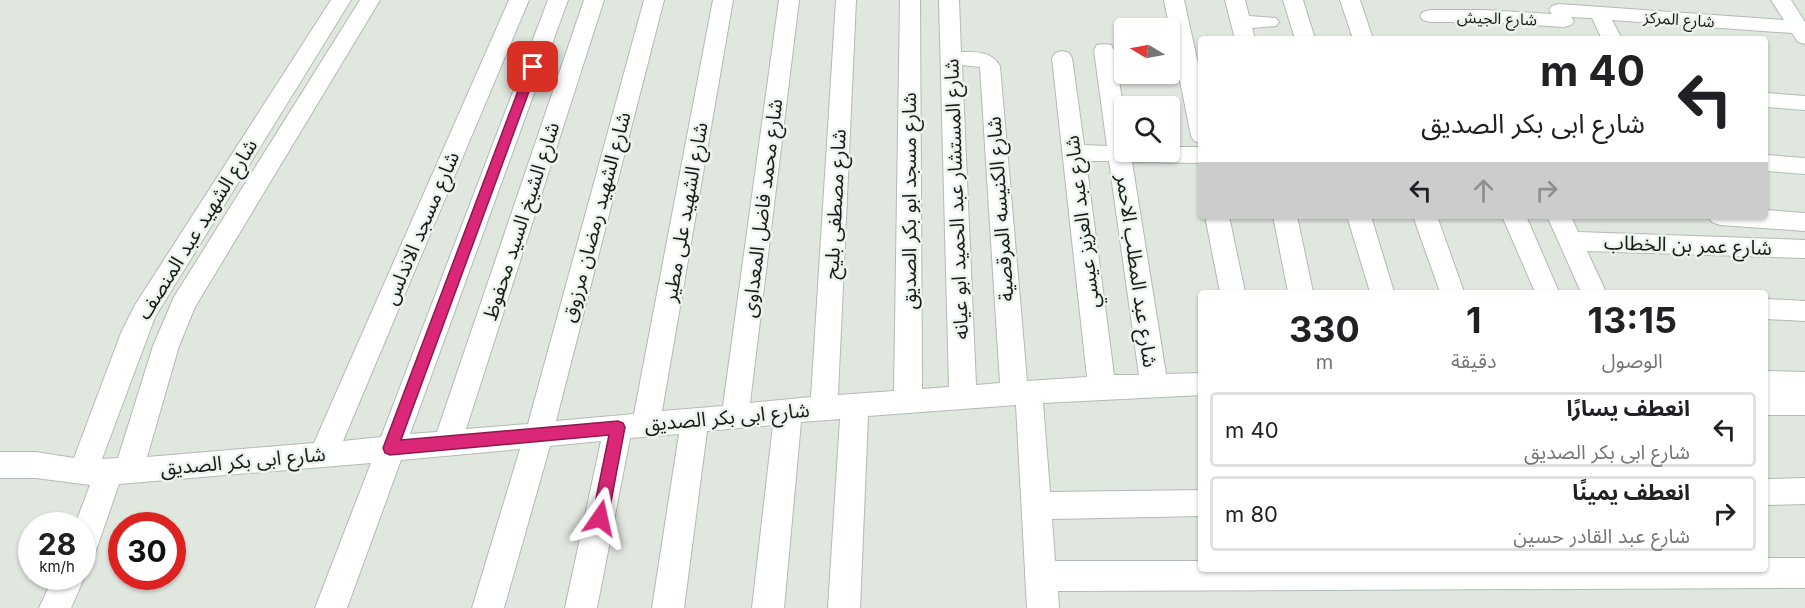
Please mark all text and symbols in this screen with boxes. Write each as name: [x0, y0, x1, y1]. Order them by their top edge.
street label: شارع المركز: [1641, 6, 1715, 34]
street label: شارع الجيش: [1457, 7, 1537, 32]
north arrow: [1114, 18, 1180, 84]
map controls: [1114, 18, 1180, 162]
pin: [507, 41, 558, 92]
text: 40 m: [1540, 45, 1645, 96]
icon: arrive: [516, 50, 549, 83]
street label: شارع المستشار عبد الحميد ابو عيانه: [939, 58, 976, 340]
icon: left: [1666, 60, 1744, 138]
street label: شارع مسجد ابو بكر الصديق: [897, 92, 924, 310]
button: search: [1114, 96, 1180, 162]
street label: شارع محمد فاضل المعداوى: [737, 97, 790, 319]
text: شارع ابى بكر الصديق: [1421, 107, 1645, 140]
street label: شارع الشهيد رمضان مرزوق: [556, 109, 639, 326]
street label: شارع الكنيسه المرقصية: [982, 116, 1021, 302]
street label: شارع الشيخ السيد محفوظ: [478, 119, 567, 324]
street label: شارع الشهيد على مطير: [657, 120, 716, 305]
street label: شارع مصطفى بليح: [819, 128, 854, 280]
street label: شارع الشهيد عبد المنصف: [132, 134, 265, 325]
street label: شارع عبد العزيز عيسي: [1059, 134, 1108, 310]
street label: شارع مسجد الاندلس: [378, 148, 467, 309]
street label: شارع عبد المطلب الاحمر: [1108, 172, 1162, 369]
icon: left: [1404, 174, 1437, 207]
icon: ahead: [1467, 174, 1500, 207]
icon: right: [1530, 174, 1563, 207]
street label: شارع عمر بن الخطاب: [1604, 230, 1772, 263]
text: 1: [1466, 298, 1482, 342]
text: 13:15: [1588, 298, 1677, 342]
text: 330: [1289, 307, 1360, 351]
text: دقيقة: [1451, 349, 1497, 373]
text: الوصول: [1602, 349, 1663, 373]
text: m: [1316, 350, 1333, 374]
text: انعطف يسارًا: [1567, 395, 1690, 421]
street label: شارع ابى بكر الصديق: [643, 398, 811, 439]
icon: left: [1708, 413, 1741, 446]
text: 40 m: [1225, 417, 1279, 443]
text: شارع ابى بكر الصديق: [1524, 440, 1690, 464]
street label: شارع ابى بكر الصديق: [159, 442, 327, 483]
text: انعطف يمينًا: [1572, 479, 1690, 505]
position arrow: [568, 486, 632, 550]
icon: right: [1708, 497, 1741, 530]
text: 80 m: [1225, 501, 1278, 527]
speed limit sign: 30: [108, 512, 186, 590]
text: شارع عبد القادر حسين: [1513, 524, 1690, 548]
text: 28: [38, 526, 76, 562]
text: km/h: [39, 557, 75, 576]

